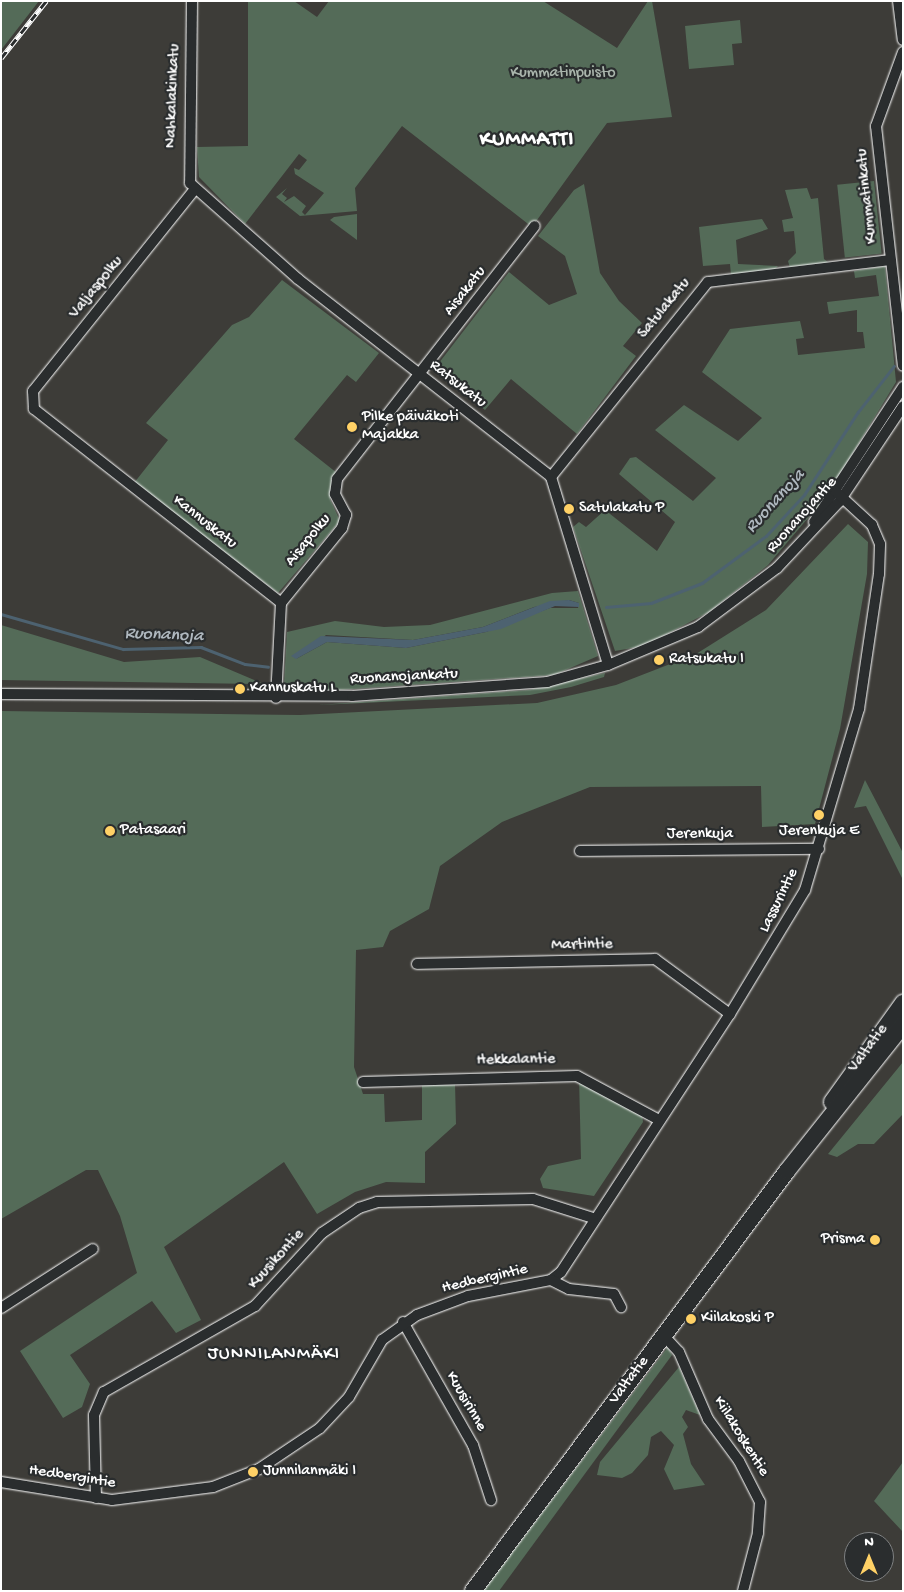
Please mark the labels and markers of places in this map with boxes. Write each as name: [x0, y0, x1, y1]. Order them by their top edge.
place label: Pilke päiväkoti Majakka: [362, 408, 459, 446]
marker: Pilke päiväkoti Majakka: [346, 421, 358, 433]
place label: Satulakatu P: [579, 499, 664, 519]
marker: Satulakatu P: [563, 503, 575, 515]
place label: Ratsukatu I: [669, 650, 744, 670]
marker: Ratsukatu I: [653, 654, 665, 666]
place label: Kannuskatu L: [250, 679, 336, 699]
marker: Kannuskatu L: [234, 683, 246, 695]
marker: Jerenkuja E: [813, 809, 825, 821]
place label: Patasaari: [120, 821, 186, 841]
place label: Jerenkuja E: [779, 822, 859, 842]
marker: Patasaari: [104, 825, 116, 837]
place label: Prisma: [821, 1230, 865, 1250]
marker: Prisma: [869, 1234, 881, 1246]
place label: Kiilakoski P: [701, 1309, 774, 1329]
marker: Kiilakoski P: [685, 1313, 697, 1325]
place label: Junnilanmäki I: [263, 1462, 356, 1482]
marker: Junnilanmäki I: [247, 1466, 259, 1478]

